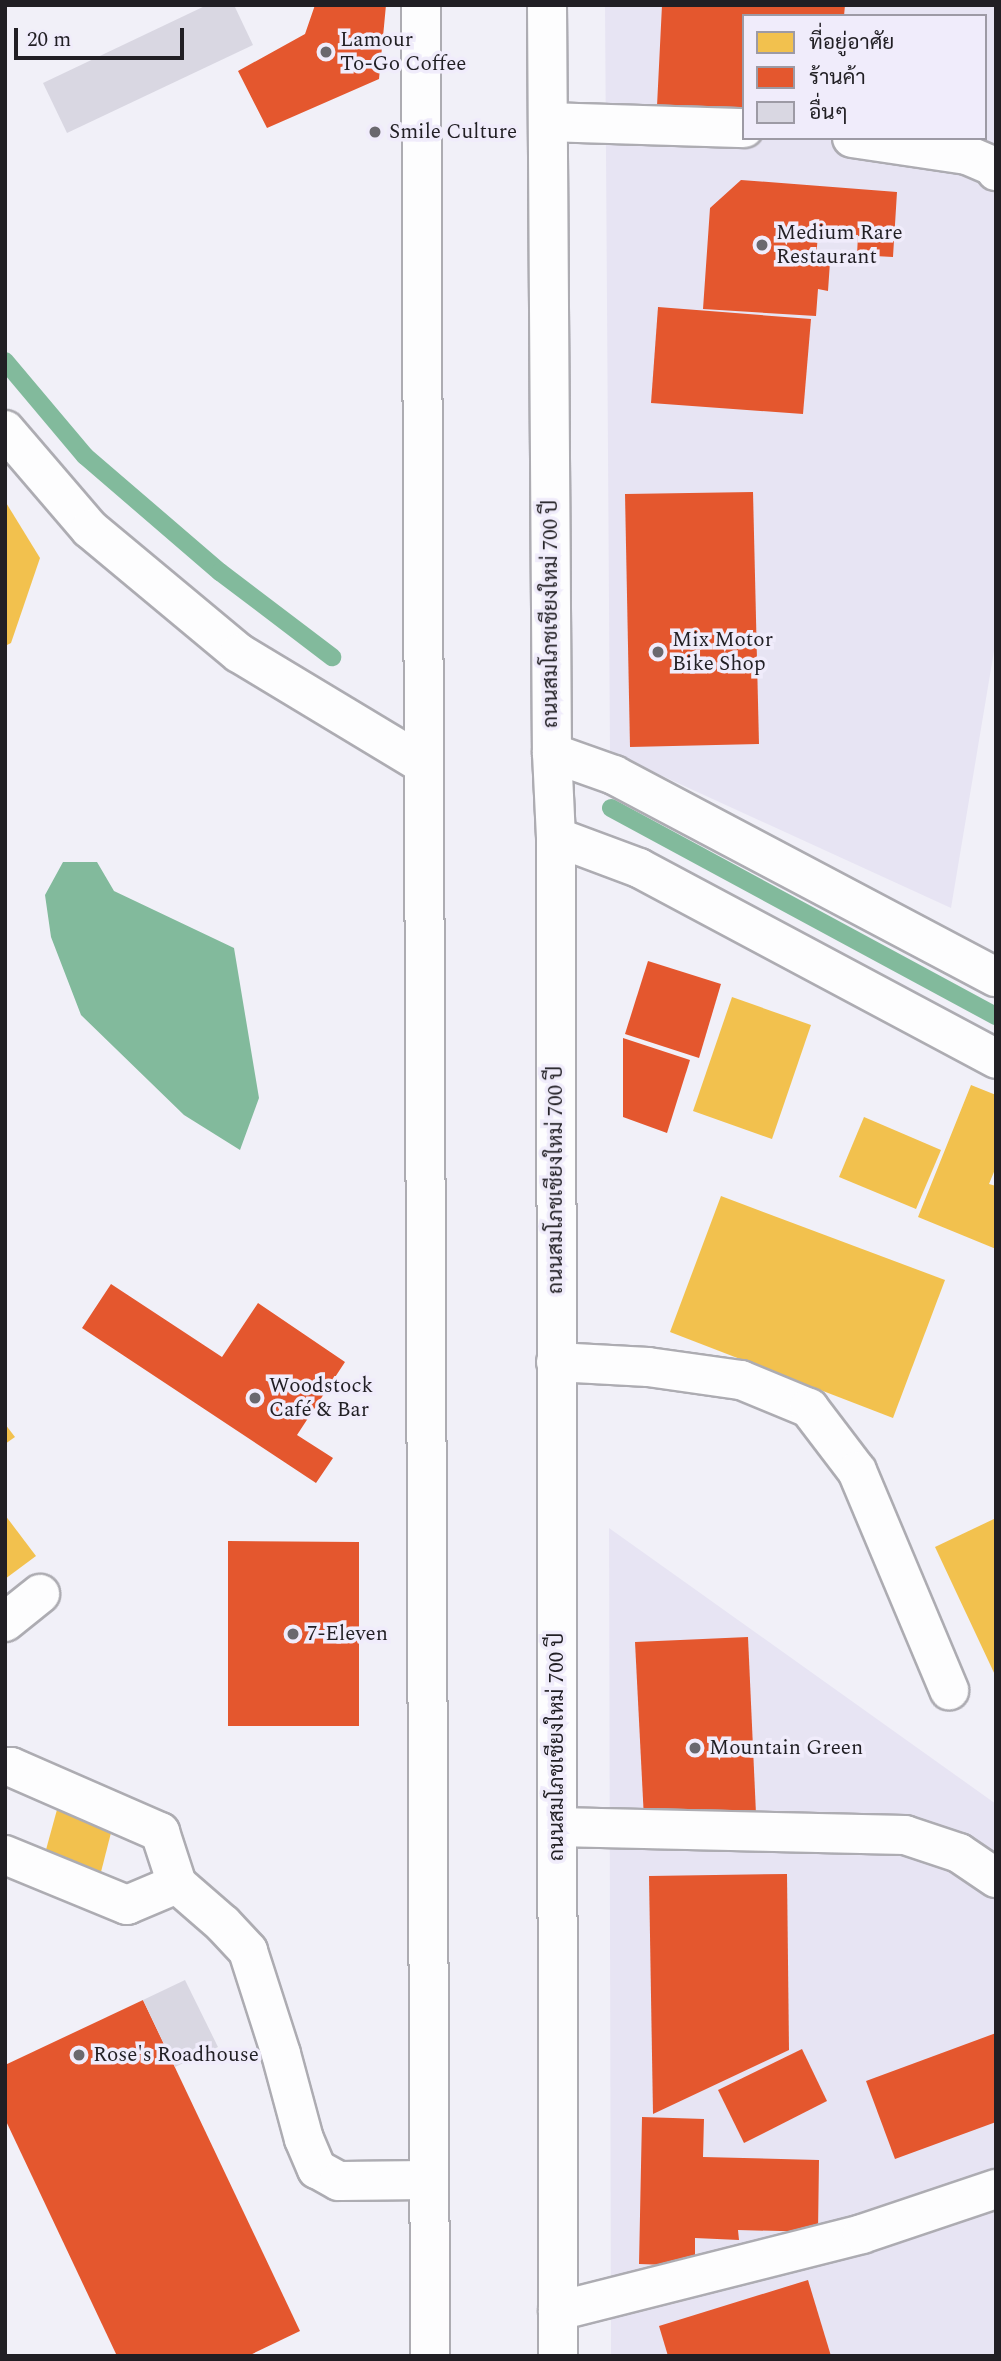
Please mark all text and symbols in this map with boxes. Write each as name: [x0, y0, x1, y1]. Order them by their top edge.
scale bar: [18, 14, 187, 58]
legend: [742, 14, 987, 140]
text: 20 m: [27, 24, 71, 56]
place label: Lamour To-Go Coffee: [340, 27, 467, 77]
text: ที่อยู่อาศัย: [809, 27, 894, 59]
marker: Lamour To-Go Coffee: [318, 44, 334, 60]
text: ร้านค้า: [809, 62, 866, 94]
text: อื่นๆ: [809, 97, 848, 129]
place label: Smile Culture: [389, 119, 517, 145]
marker: Smile Culture: [367, 124, 383, 140]
place label: Medium Rare Restaurant: [776, 220, 903, 270]
marker: Medium Rare Restaurant: [754, 237, 770, 253]
street label: ถนนสมโภชเชียงใหม่ 700 ปี: [538, 500, 564, 728]
place label: Mix Motor Bike Shop: [672, 627, 773, 677]
marker: Mix Motor Bike Shop: [650, 644, 666, 660]
street label: ถนนสมโภชเชียงใหม่ 700 ปี: [543, 1066, 569, 1294]
place label: Woodstock Café & Bar: [269, 1373, 373, 1423]
marker: Woodstock Café & Bar: [247, 1390, 263, 1406]
place label: 7-Eleven: [307, 1621, 388, 1647]
marker: 7-Eleven: [285, 1626, 301, 1642]
street label: ถนนสมโภชเชียงใหม่ 700 ปี: [544, 1633, 570, 1861]
place label: Mountain Green: [709, 1735, 863, 1761]
marker: Mountain Green: [687, 1740, 703, 1756]
place label: Rose's Roadhouse: [93, 2042, 259, 2068]
marker: Rose's Roadhouse: [71, 2047, 87, 2063]

